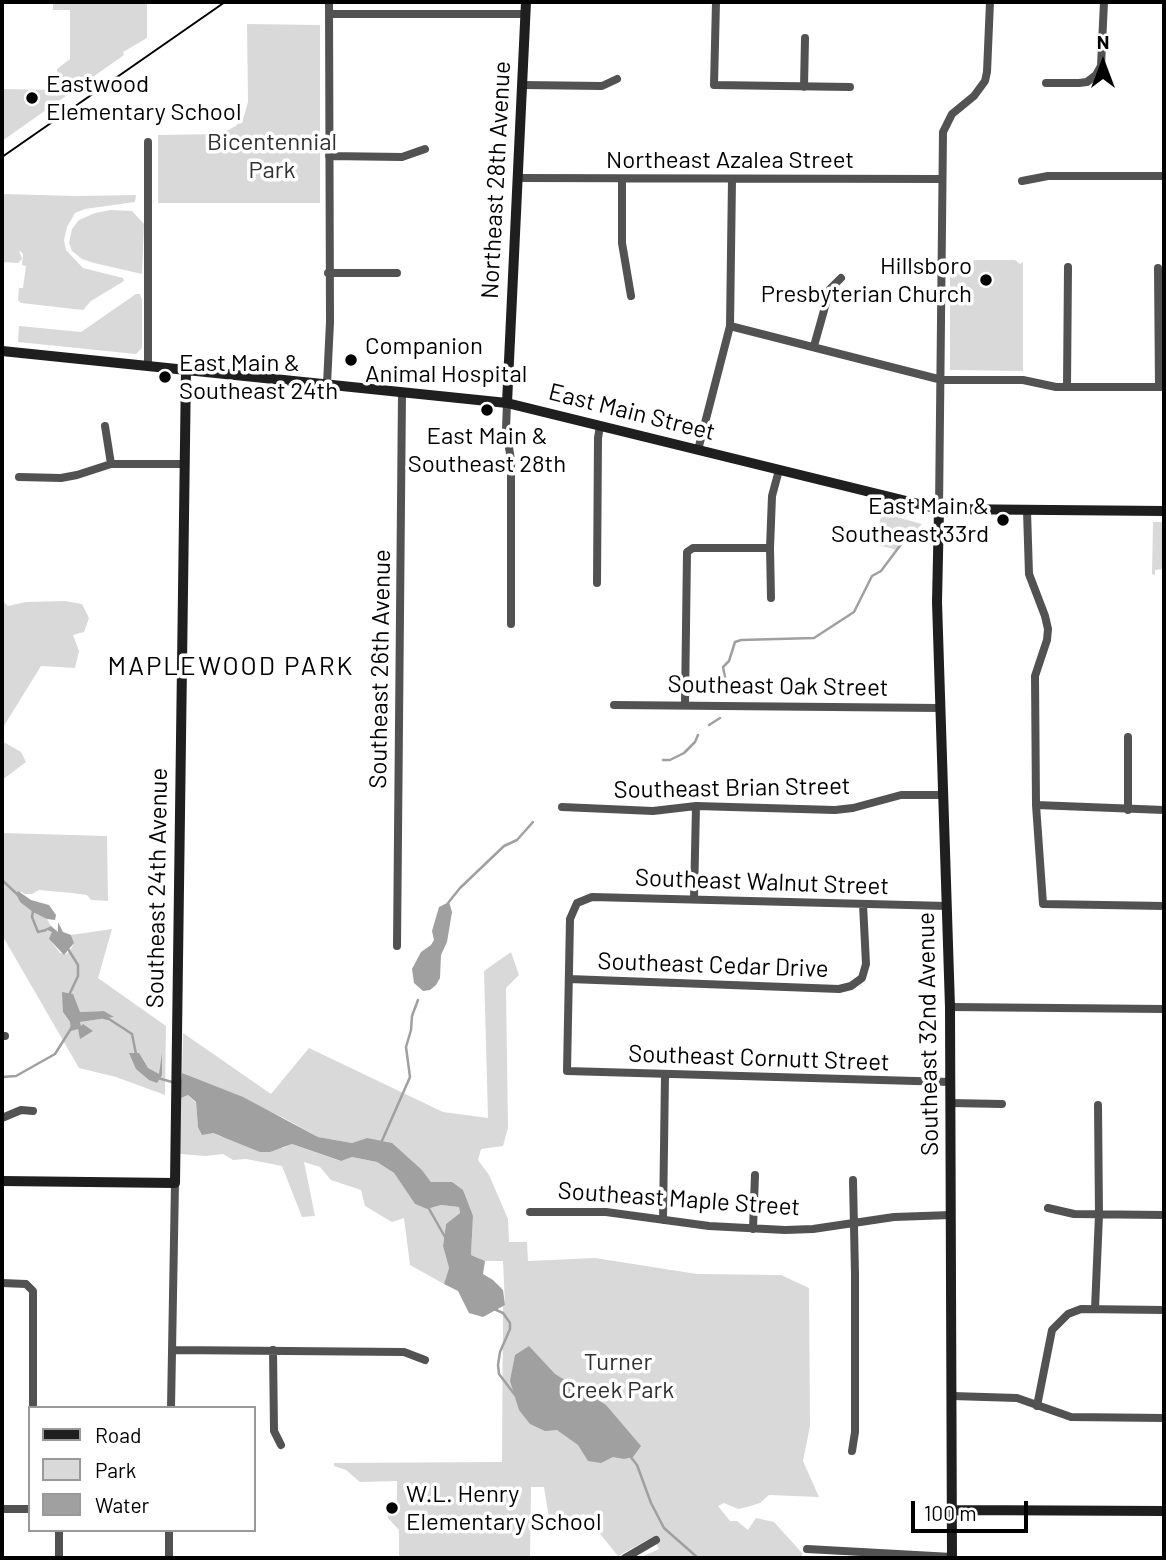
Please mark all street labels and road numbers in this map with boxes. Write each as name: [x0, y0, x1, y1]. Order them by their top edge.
street label: Northeast 28th Avenue: [475, 60, 517, 300]
street label: Northeast Azalea Street: [606, 146, 854, 174]
street label: East Main Street: [546, 377, 718, 447]
street label: Southeast 26th Avenue: [364, 549, 396, 789]
street label: Southeast Oak Street: [667, 670, 889, 702]
street label: Southeast 24th Avenue: [141, 768, 173, 1008]
street label: Southeast Brian Street: [613, 772, 851, 804]
street label: Southeast Walnut Street: [635, 863, 889, 901]
street label: Southeast 32nd Avenue: [911, 912, 945, 1156]
street label: Southeast Cedar Drive: [597, 947, 829, 983]
street label: Southeast Cornutt Street: [628, 1039, 890, 1077]
street label: Southeast Maple Street: [557, 1176, 801, 1222]

